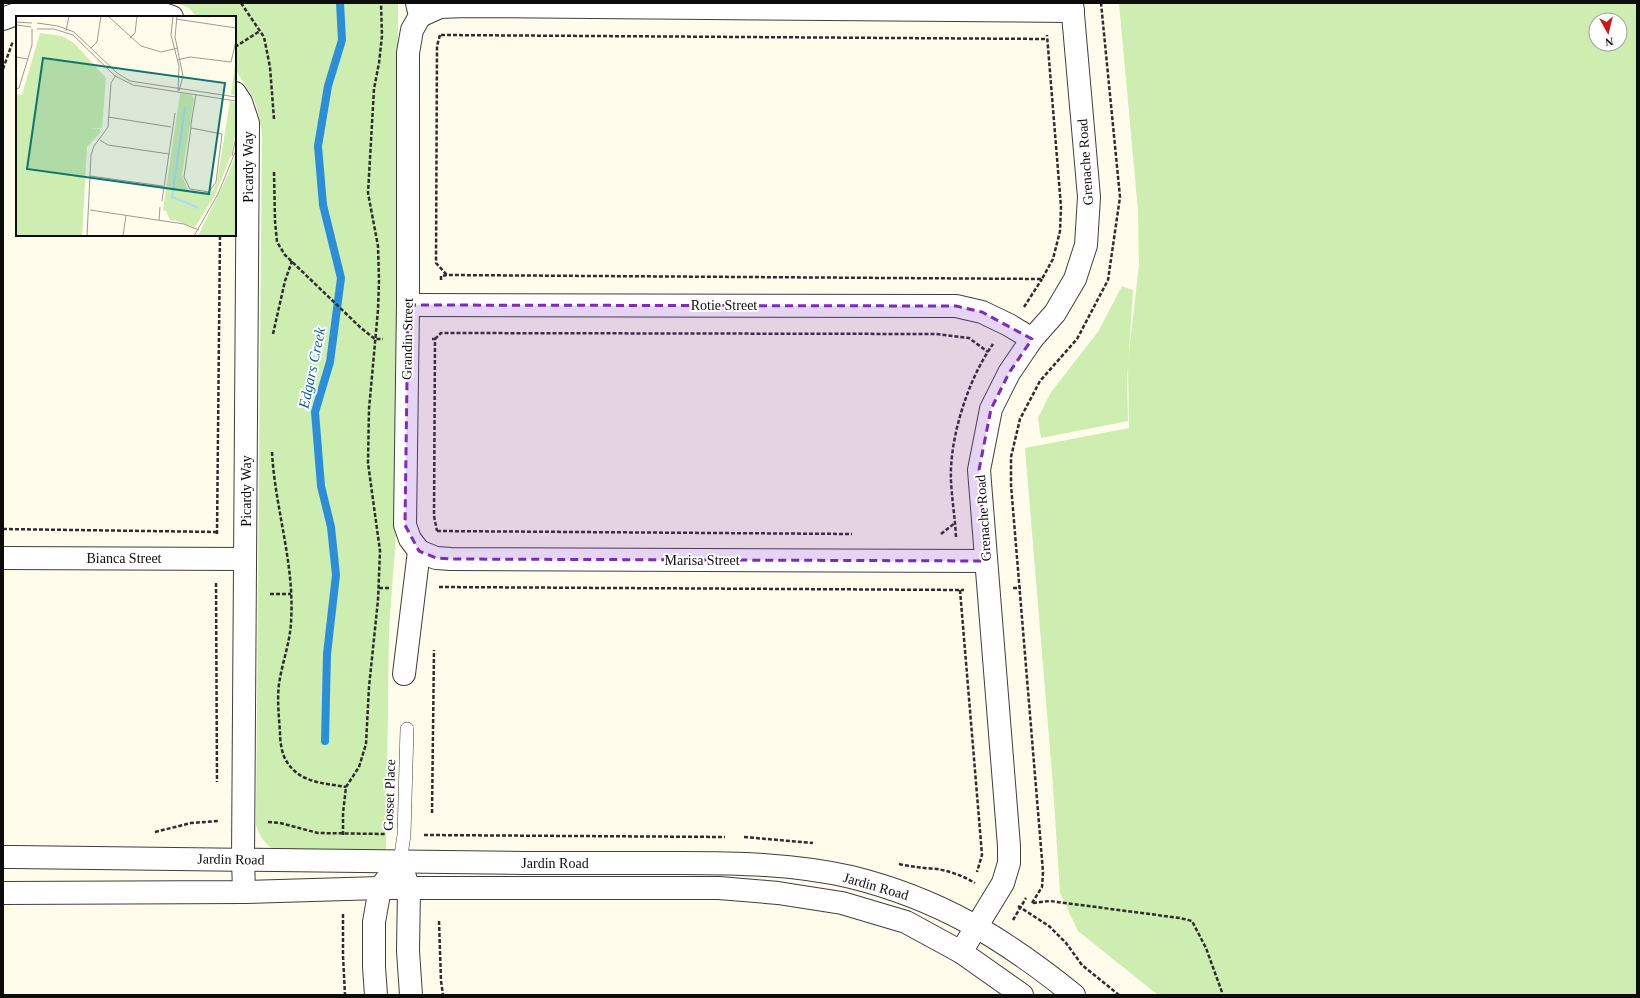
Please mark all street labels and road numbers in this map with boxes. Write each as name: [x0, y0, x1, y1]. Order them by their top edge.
street label: Grenache Road: [1075, 118, 1096, 206]
street label: Picardy Way: [241, 131, 256, 203]
street label: Grandin Street: [399, 298, 416, 380]
street label: Rotie Street: [691, 298, 757, 313]
street label: Picardy Way: [239, 455, 254, 527]
street label: Grenache Road: [973, 474, 994, 562]
street label: Bianca Street: [86, 551, 162, 566]
street label: Marisa Street: [664, 553, 740, 568]
street label: Gosset Place: [381, 759, 398, 831]
street label: Jardin Road: [197, 851, 265, 868]
street label: Jardin Road: [521, 856, 589, 871]
street label: Jardin Road: [841, 870, 910, 903]

